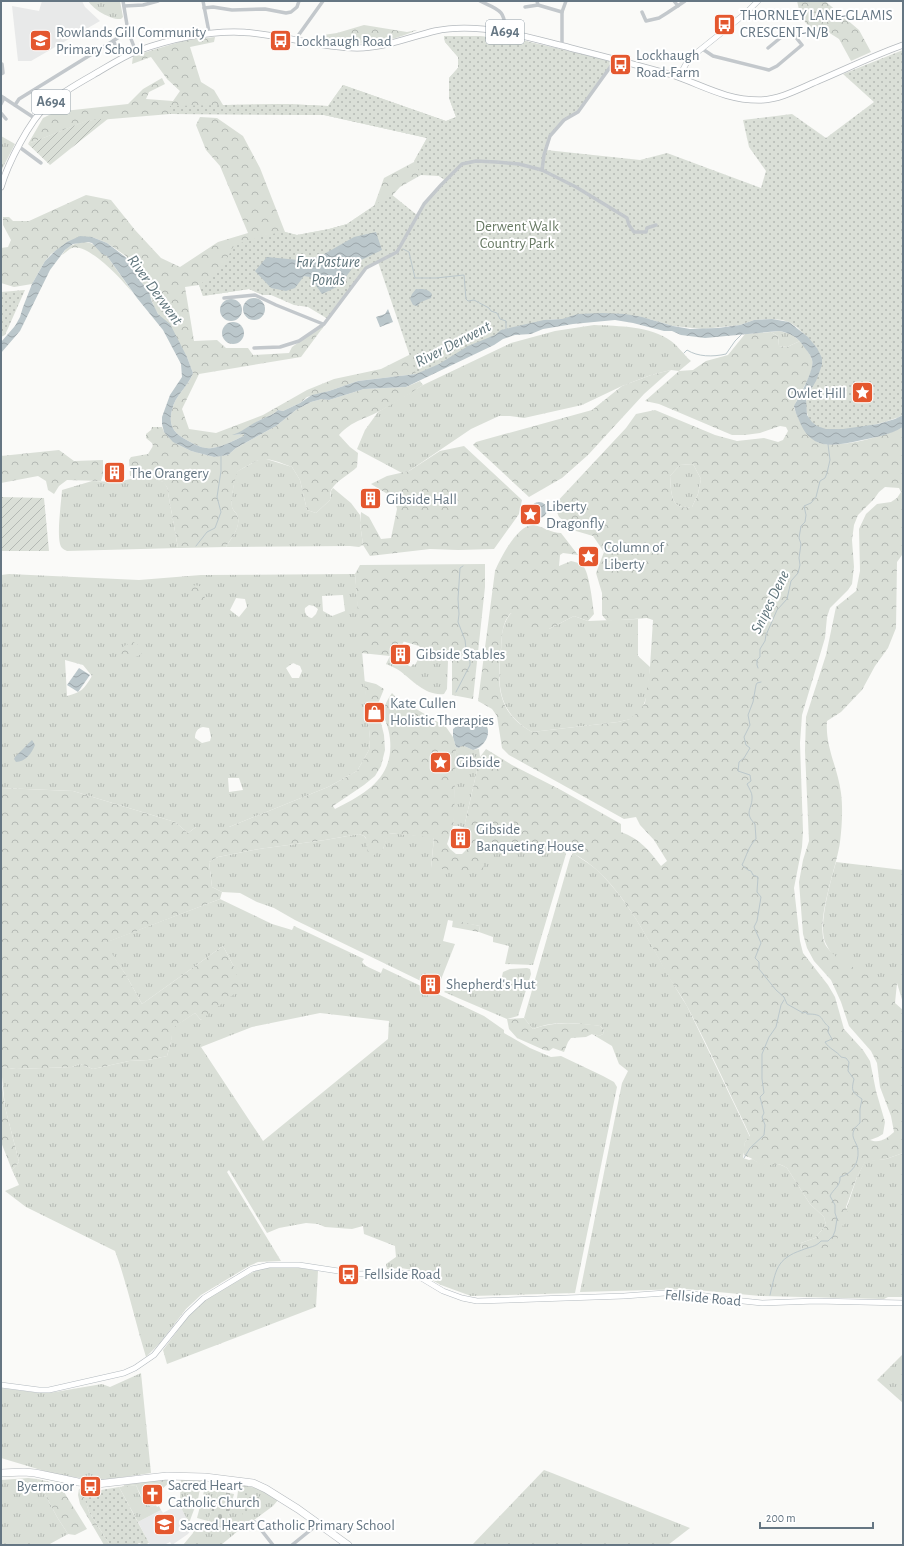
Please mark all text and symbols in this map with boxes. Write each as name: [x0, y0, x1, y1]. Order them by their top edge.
place label: THORNLEY LANE-GLAMIS CRESCENT-N/B: [740, 8, 893, 40]
bus stop icon: THORNLEY LANE-GLAMIS CRESCENT-N/B: [711, 11, 737, 37]
road number: A694: [486, 20, 524, 44]
place label: Rowlands Gill Community Primary School: [56, 25, 207, 57]
school or university icon: Rowlands Gill Community Primary School: [28, 28, 54, 54]
bus stop icon: Lockhaugh Road: [268, 28, 294, 54]
place label: Lockhaugh Road: [296, 34, 392, 49]
place label: Lockhaugh Road-Farm: [636, 48, 700, 80]
bus stop icon: Lockhaugh Road-Farm: [607, 51, 633, 77]
road number: A694: [32, 90, 70, 114]
park label: Derwent Walk Country Park: [475, 219, 559, 251]
water label: River Derwent: [124, 252, 186, 329]
water label: Far Pasture Ponds: [296, 254, 360, 288]
water label: River Derwent: [413, 318, 494, 370]
place icon: Owlet Hill: [849, 380, 875, 406]
place label: Owlet Hill: [787, 386, 846, 401]
building icon: The Orangery: [102, 460, 128, 486]
place label: The Orangery: [130, 466, 209, 481]
building icon: Gibside Hall: [357, 486, 383, 512]
place label: Gibside Hall: [386, 492, 457, 507]
place label: Liberty Dragonfly: [546, 499, 605, 531]
place icon: Liberty Dragonfly: [517, 502, 543, 528]
place label: Column of Liberty: [604, 540, 665, 572]
place icon: Column of Liberty: [576, 543, 602, 569]
water label: Snipes Dene: [748, 568, 793, 636]
building icon: Gibside Stables: [387, 641, 413, 667]
place label: Gibside Stables: [416, 647, 505, 662]
place label: Kate Cullen Holistic Therapies: [390, 696, 494, 728]
shop icon: Kate Cullen Holistic Therapies: [362, 699, 388, 725]
place icon: Gibside: [427, 749, 453, 775]
place label: Gibside: [456, 755, 500, 770]
place label: Gibside Banqueting House: [476, 822, 584, 854]
building icon: Gibside Banqueting House: [447, 825, 473, 851]
building icon: Shepherd's Hut: [418, 971, 444, 997]
place label: Shepherd's Hut: [446, 977, 536, 992]
bus stop icon: Fellside Road: [336, 1261, 362, 1287]
place label: Fellside Road: [364, 1267, 441, 1282]
street label: Fellside Road: [664, 1287, 742, 1309]
bus stop icon: Byermoor: [77, 1473, 103, 1499]
place label: Sacred Heart Catholic Church: [168, 1478, 260, 1510]
place label: Byermoor: [17, 1479, 74, 1494]
church icon: Sacred Heart Catholic Church: [139, 1481, 165, 1507]
scale bar: [760, 1504, 873, 1530]
school or university icon: Sacred Heart Catholic Primary School: [152, 1512, 178, 1538]
text: 200 m: [766, 1512, 796, 1524]
place label: Sacred Heart Catholic Primary School: [180, 1518, 395, 1533]

